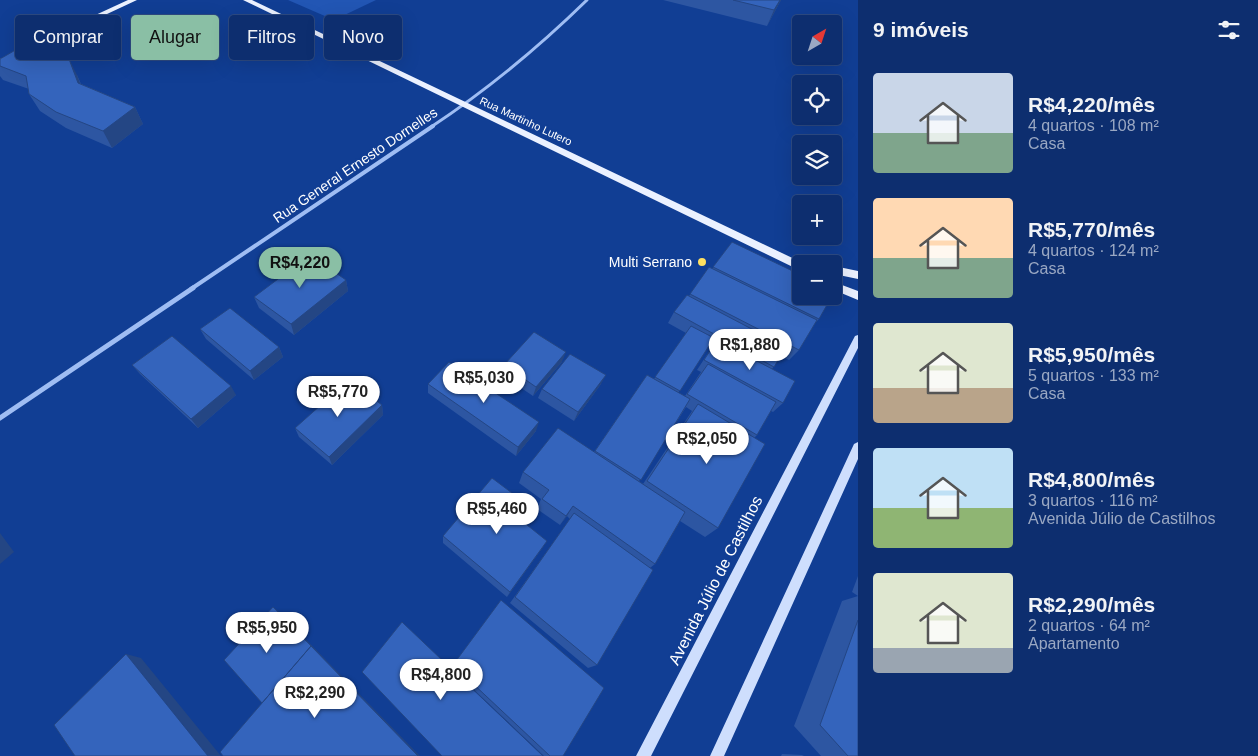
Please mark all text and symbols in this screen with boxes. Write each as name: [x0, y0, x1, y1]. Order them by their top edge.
chip: Comprar: [15, 15, 121, 60]
chip: Alugar: [131, 15, 219, 60]
chip: Filtros: [229, 15, 314, 60]
chip: Novo: [324, 15, 402, 60]
north arrow: [792, 15, 842, 65]
map controls: [792, 15, 842, 305]
icon: filters: [1215, 16, 1243, 44]
text: 9 imóveis: [873, 18, 969, 41]
button: locate: [792, 75, 842, 125]
icon: home: [913, 93, 973, 153]
text: R$4,220/mês: [1028, 93, 1155, 116]
street label: Rua Martinho Lutero: [478, 94, 574, 148]
street label: Rua General Ernesto Dornelles: [270, 104, 440, 226]
text: 4 quartos · 108 m²: [1028, 117, 1159, 134]
button: layers: [792, 135, 842, 185]
text: Casa: [1028, 135, 1065, 152]
button: +: [792, 195, 842, 245]
icon: home: [913, 218, 973, 278]
text: R$5,770/mês: [1028, 218, 1155, 241]
text: 4 quartos · 124 m²: [1028, 242, 1159, 259]
pin: R$4,220: [254, 246, 346, 289]
text: R$4,220: [270, 254, 330, 271]
place label: Multi Serrano: [609, 254, 692, 270]
button: −: [792, 255, 842, 305]
marker: Multi Serrano: [696, 256, 708, 268]
text: Casa: [1028, 260, 1065, 277]
pin: R$1,880: [704, 328, 796, 371]
text: R$1,880: [720, 336, 780, 353]
icon: home: [913, 343, 973, 403]
text: R$5,950/mês: [1028, 343, 1155, 366]
pin: R$5,030: [438, 362, 530, 404]
text: 5 quartos · 133 m²: [1028, 367, 1159, 384]
text: R$5,030: [454, 369, 514, 386]
pin: R$5,770: [292, 376, 384, 418]
text: R$5,770: [308, 383, 368, 400]
text: Casa: [1028, 385, 1065, 402]
pin: R$2,050: [661, 422, 753, 465]
text: R$2,050: [677, 430, 737, 447]
icon: home: [913, 468, 973, 528]
text: R$4,800/mês: [1028, 468, 1155, 491]
pin: R$5,460: [451, 492, 543, 535]
text: 3 quartos · 116 m²: [1028, 492, 1158, 509]
street label: Avenida Júlio de Castilhos: [665, 493, 766, 668]
text: R$5,460: [467, 500, 527, 517]
text: Avenida Júlio de Castilhos: [1028, 510, 1215, 527]
icon: home: [913, 593, 973, 653]
text: R$2,290/mês: [1028, 593, 1155, 616]
pin: R$5,950: [221, 612, 313, 654]
text: 2 quartos · 64 m²: [1028, 617, 1150, 634]
text: R$5,950: [237, 619, 297, 636]
text: Apartamento: [1028, 635, 1120, 652]
pin: R$4,800: [395, 658, 487, 701]
text: R$4,800: [411, 666, 471, 683]
pin: R$2,290: [269, 676, 361, 719]
text: R$2,290: [285, 684, 345, 701]

